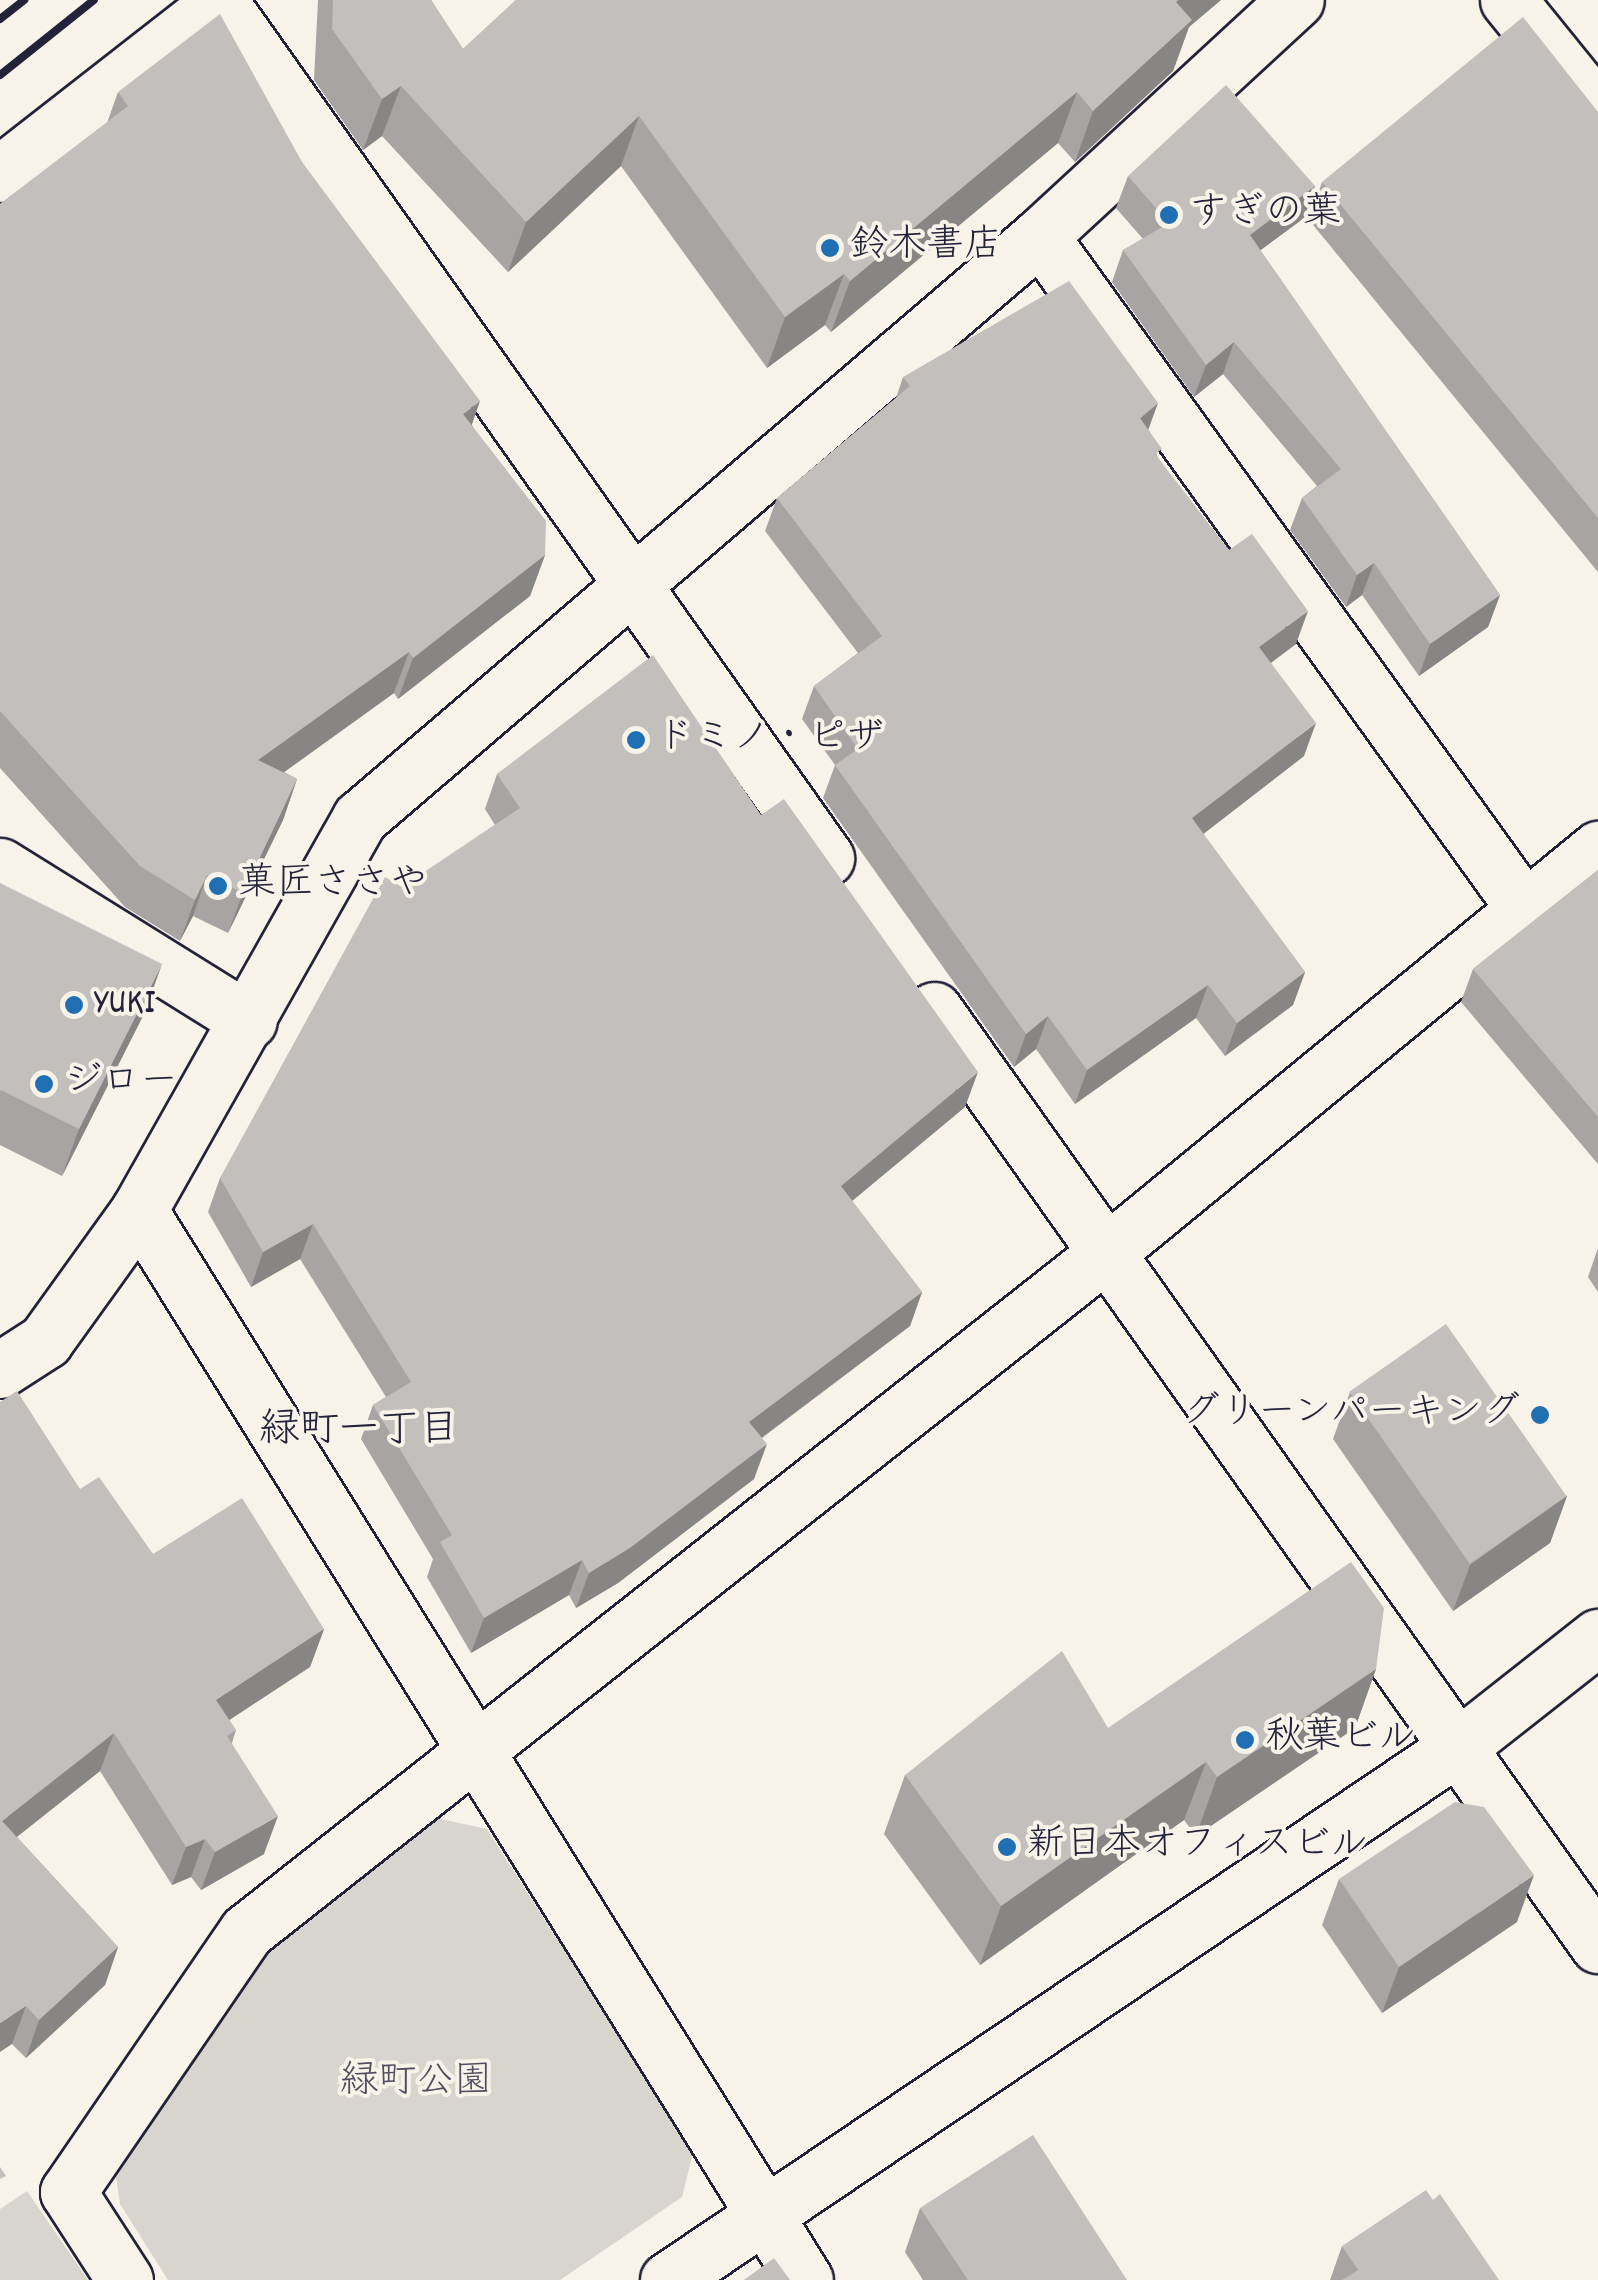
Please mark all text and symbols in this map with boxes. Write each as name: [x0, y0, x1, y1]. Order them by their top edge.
place label: すぎの葉: [1189, 192, 1341, 238]
marker: すぎの葉: [1158, 204, 1180, 226]
place label: 鈴木書店: [850, 225, 1002, 271]
marker: 鈴木書店: [819, 237, 841, 259]
place label: ドミノ・ピザ: [656, 717, 884, 763]
marker: ドミノ・ピザ: [625, 729, 647, 751]
place label: 菓匠ささや: [238, 863, 428, 909]
marker: 菓匠ささや: [207, 875, 229, 897]
place label: YUKI: [94, 982, 156, 1028]
marker: YUKI: [63, 994, 85, 1016]
place label: ジロー: [64, 1061, 178, 1107]
marker: ジロー: [33, 1073, 55, 1095]
place label: グリーンパーキング: [1178, 1392, 1520, 1438]
marker: グリーンパーキング: [1529, 1404, 1551, 1426]
district label: 緑町一丁目: [259, 1409, 459, 1457]
place label: 秋葉ビル: [1265, 1717, 1417, 1763]
marker: 秋葉ビル: [1234, 1729, 1256, 1751]
place label: 新日本オフィスビル: [1027, 1824, 1369, 1870]
marker: 新日本オフィスビル: [996, 1836, 1018, 1858]
park label: 緑町公園: [340, 2061, 492, 2107]

